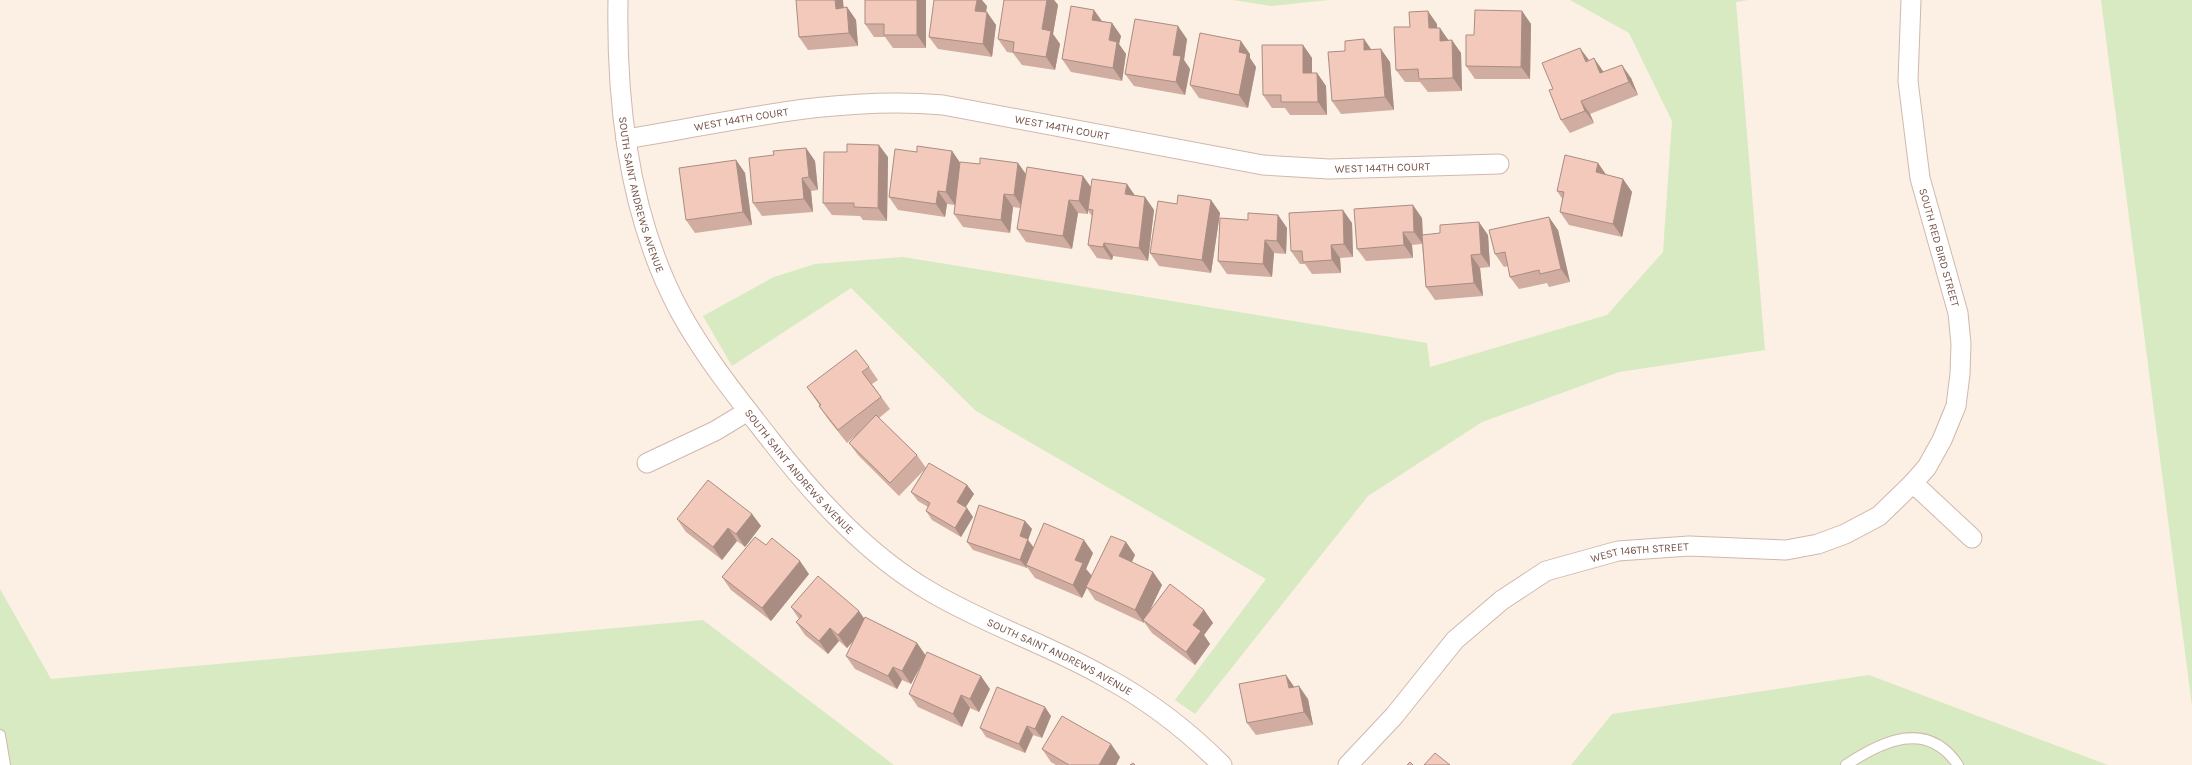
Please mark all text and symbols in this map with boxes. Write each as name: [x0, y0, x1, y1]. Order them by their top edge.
street label: WEST 144TH COURT: [693, 105, 790, 133]
street label: WEST 144TH COURT: [1014, 112, 1111, 143]
street label: SOUTH SAINT ANDREWS AVENUE: [616, 116, 667, 274]
street label: WEST 144TH COURT: [1334, 160, 1431, 175]
street label: SOUTH RED BIRD STREET: [1917, 187, 1963, 309]
street label: SOUTH SAINT ANDREWS AVENUE: [742, 406, 857, 536]
street label: WEST 146TH STREET: [1589, 540, 1690, 565]
street label: SOUTH SAINT ANDREWS AVENUE: [985, 615, 1135, 698]

